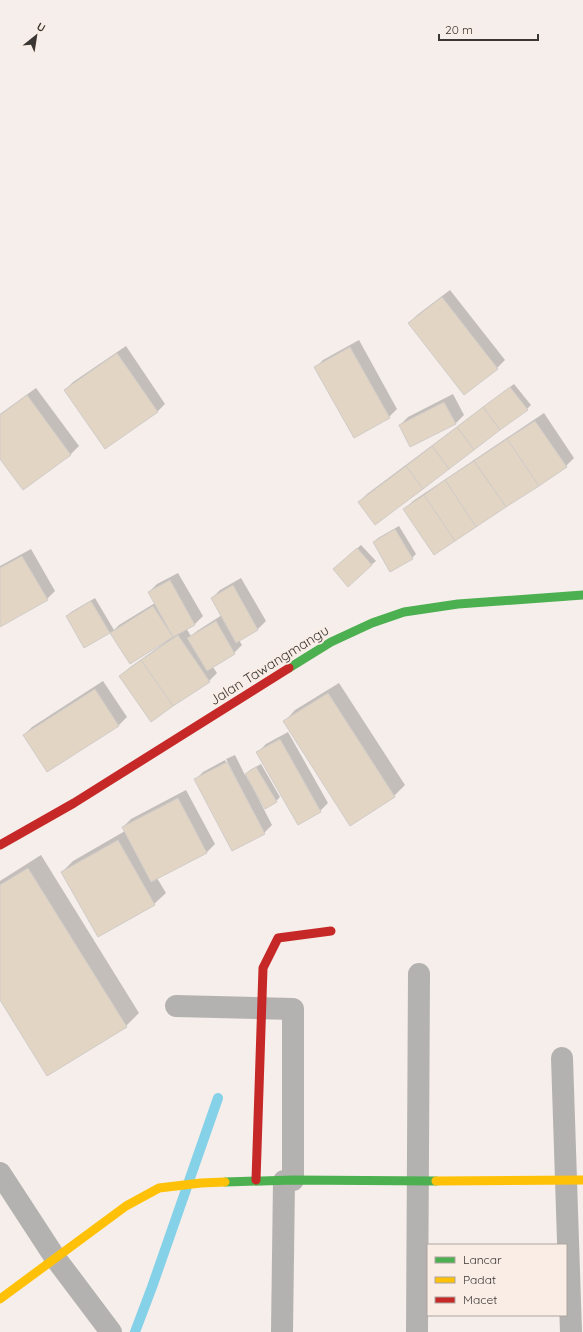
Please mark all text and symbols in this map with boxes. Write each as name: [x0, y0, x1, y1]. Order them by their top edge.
north arrow: [16, 16, 56, 56]
scale bar: [439, 16, 538, 42]
text: U: [34, 19, 48, 35]
text: 20 m: [445, 22, 473, 37]
street label: Jalan Tawangmangu: [206, 621, 332, 709]
legend: [427, 1244, 567, 1316]
text: Lancar: [463, 1252, 502, 1267]
text: Padat: [463, 1272, 496, 1287]
text: Macet: [463, 1292, 497, 1307]

